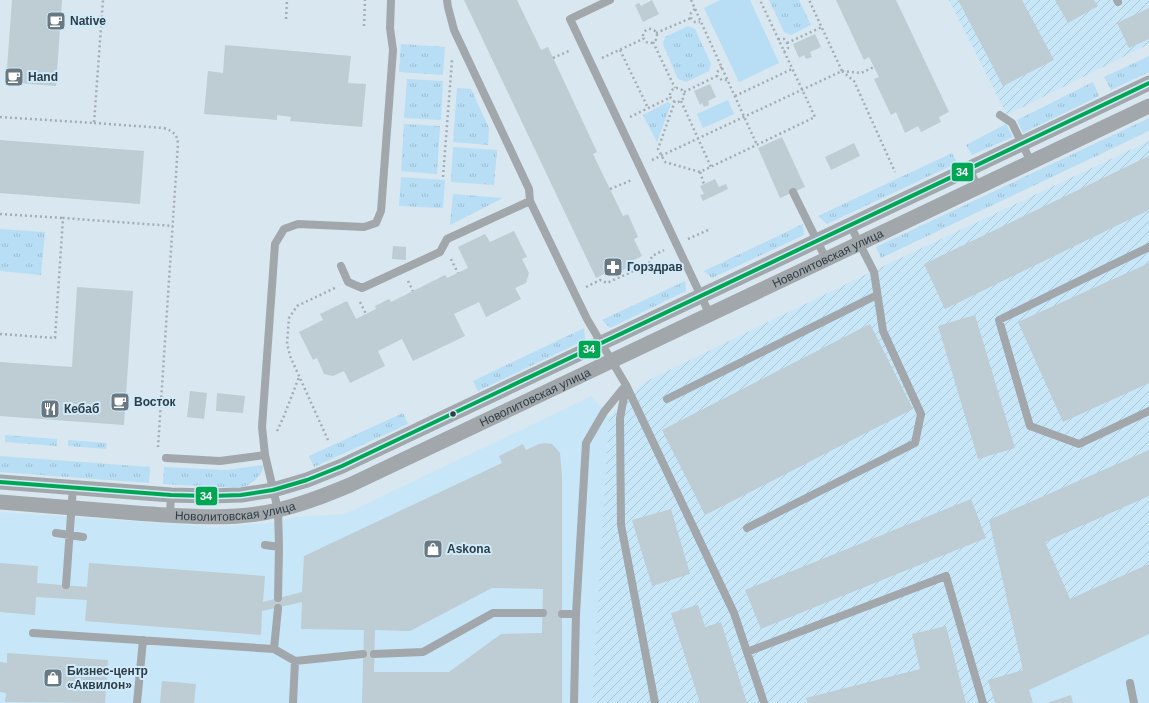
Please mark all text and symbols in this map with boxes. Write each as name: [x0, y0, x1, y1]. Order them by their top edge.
cafe icon: Native: [45, 10, 67, 32]
place label: Native: [70, 14, 106, 28]
cafe icon: Hand: [3, 66, 25, 88]
place label: Hand: [28, 70, 58, 84]
line badge: 34: [951, 162, 974, 182]
text: 34: [956, 166, 969, 178]
street label: Новолитовская улица: [770, 226, 886, 291]
pharmacy icon: Горздрав: [602, 256, 624, 278]
place label: Горздрав: [627, 260, 683, 274]
line badge: 34: [578, 340, 601, 359]
text: 34: [583, 343, 596, 355]
street label: Новолитовская улица: [477, 365, 593, 430]
cafe icon: Восток: [109, 391, 131, 413]
place label: Восток: [134, 395, 177, 409]
restaurant icon: Кебаб: [39, 398, 61, 420]
place label: Кебаб: [64, 402, 99, 416]
unlabelled marker: [448, 409, 458, 419]
line badge: 34: [195, 486, 218, 506]
text: 34: [200, 490, 213, 502]
street label: Новолитовская улица: [175, 499, 297, 524]
shop icon: Askona: [422, 538, 444, 560]
place label: Askona: [447, 542, 491, 556]
place label: Бизнес-центр «Аквилон»: [67, 664, 148, 692]
shop icon: Бизнес-центр «Аквилон»: [42, 667, 64, 689]

